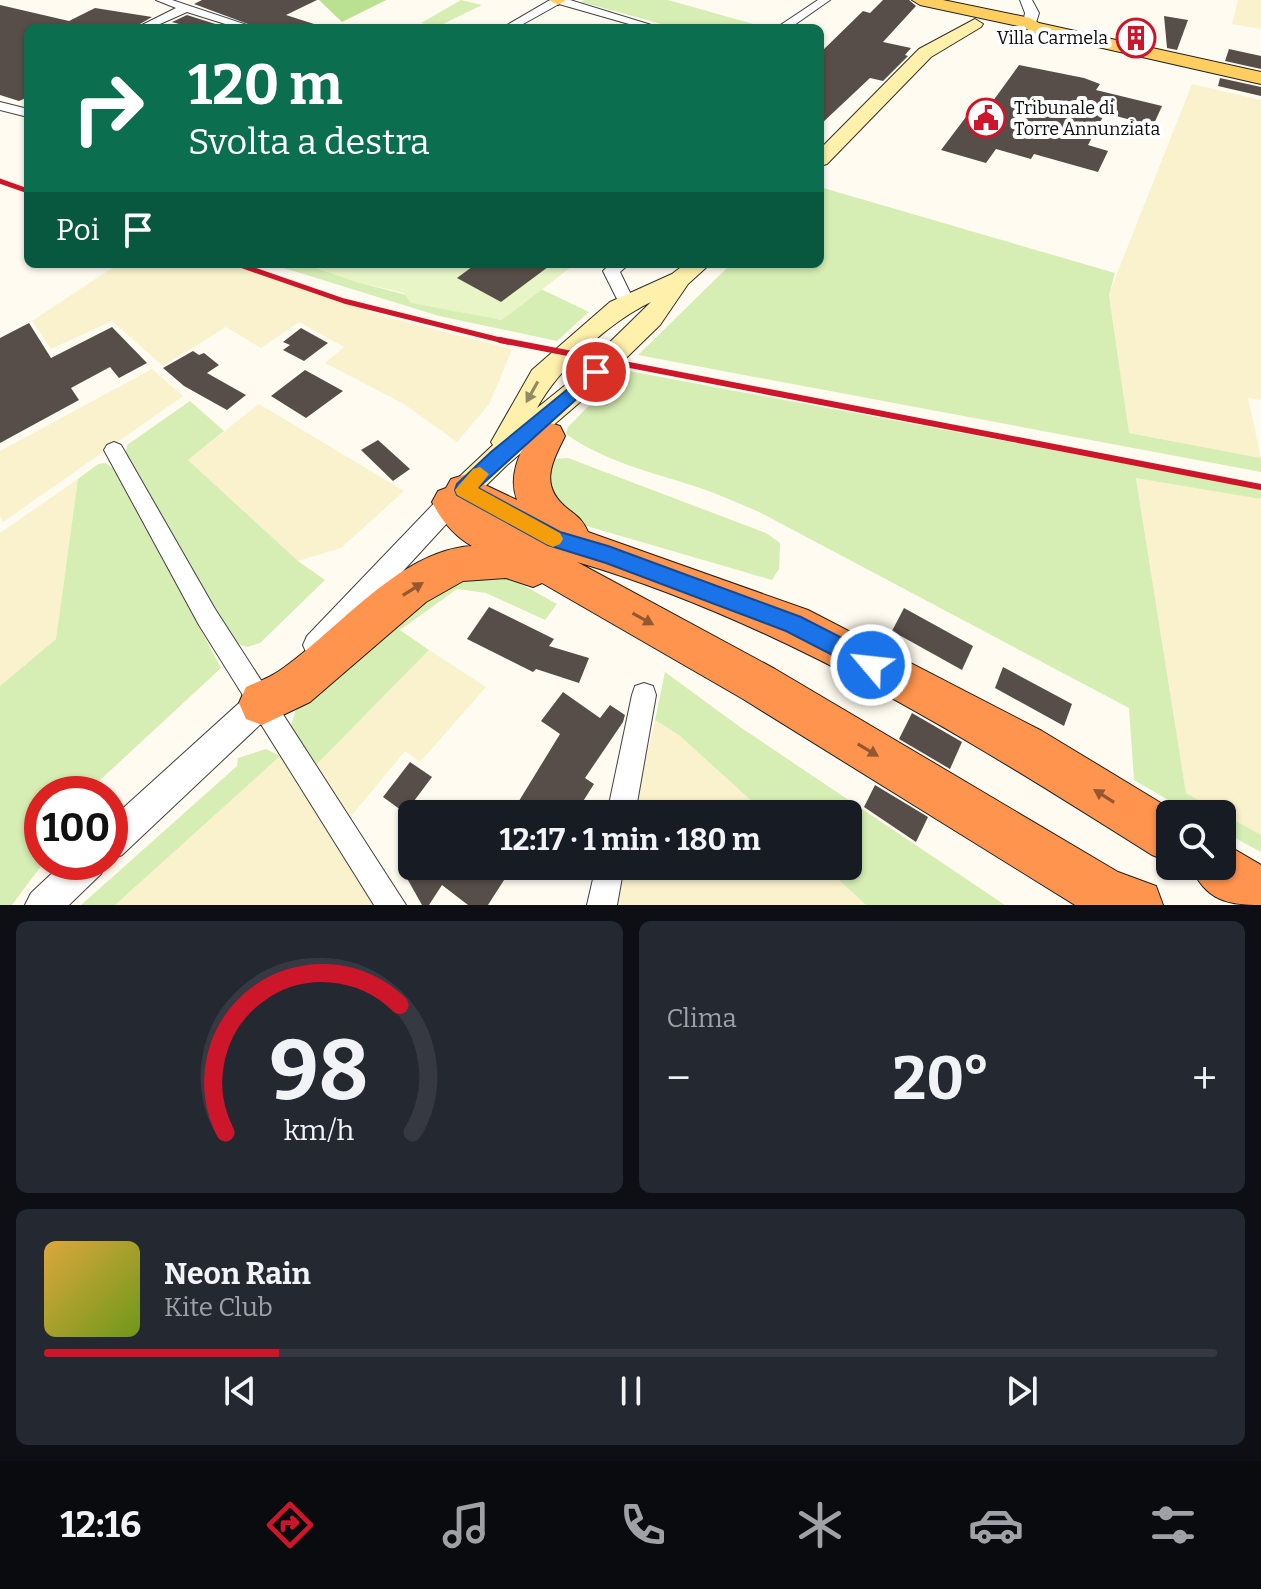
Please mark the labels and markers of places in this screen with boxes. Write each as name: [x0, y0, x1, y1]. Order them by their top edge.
building icon: Villa Carmela: [1115, 17, 1157, 59]
place label: Villa Carmela: [997, 27, 1108, 49]
public building icon: Tribunale di Torre Annunziata: [965, 97, 1007, 139]
place label: Tribunale di Torre Annunziata: [1014, 97, 1160, 140]
pin: [562, 338, 630, 406]

